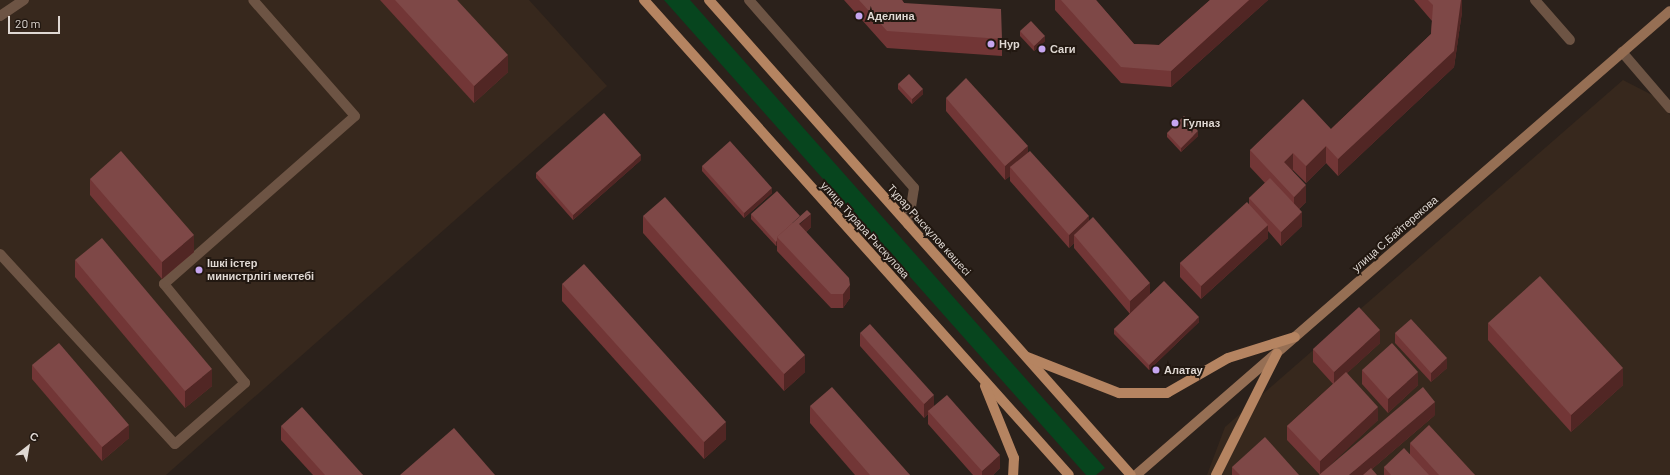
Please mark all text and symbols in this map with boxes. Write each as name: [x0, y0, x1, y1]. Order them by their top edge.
scale bar: [10, 8, 62, 34]
place label: Аделина: [867, 9, 915, 23]
marker: Аделина: [854, 11, 864, 21]
text: 20 m: [15, 16, 41, 30]
place label: Нур: [999, 37, 1020, 51]
marker: Нур: [986, 39, 996, 49]
place label: Саги: [1050, 42, 1076, 56]
marker: Саги: [1037, 44, 1047, 54]
place label: Гулназ: [1183, 116, 1220, 130]
marker: Гулназ: [1170, 118, 1180, 128]
street label: улица Турара Рыскулова: [818, 179, 912, 281]
street label: Тұрар Рыскұлов көшесі: [885, 182, 973, 278]
street label: улица С.Байтерекова: [1350, 193, 1440, 275]
place label: Ішкі істер министрлігі мектебі: [207, 257, 314, 283]
marker: Ішкі істер министрлігі мектебі: [194, 265, 204, 275]
place label: Алатау: [1164, 363, 1203, 377]
marker: Алатау: [1151, 365, 1161, 375]
north arrow: [8, 427, 48, 467]
text: С: [28, 429, 41, 444]

